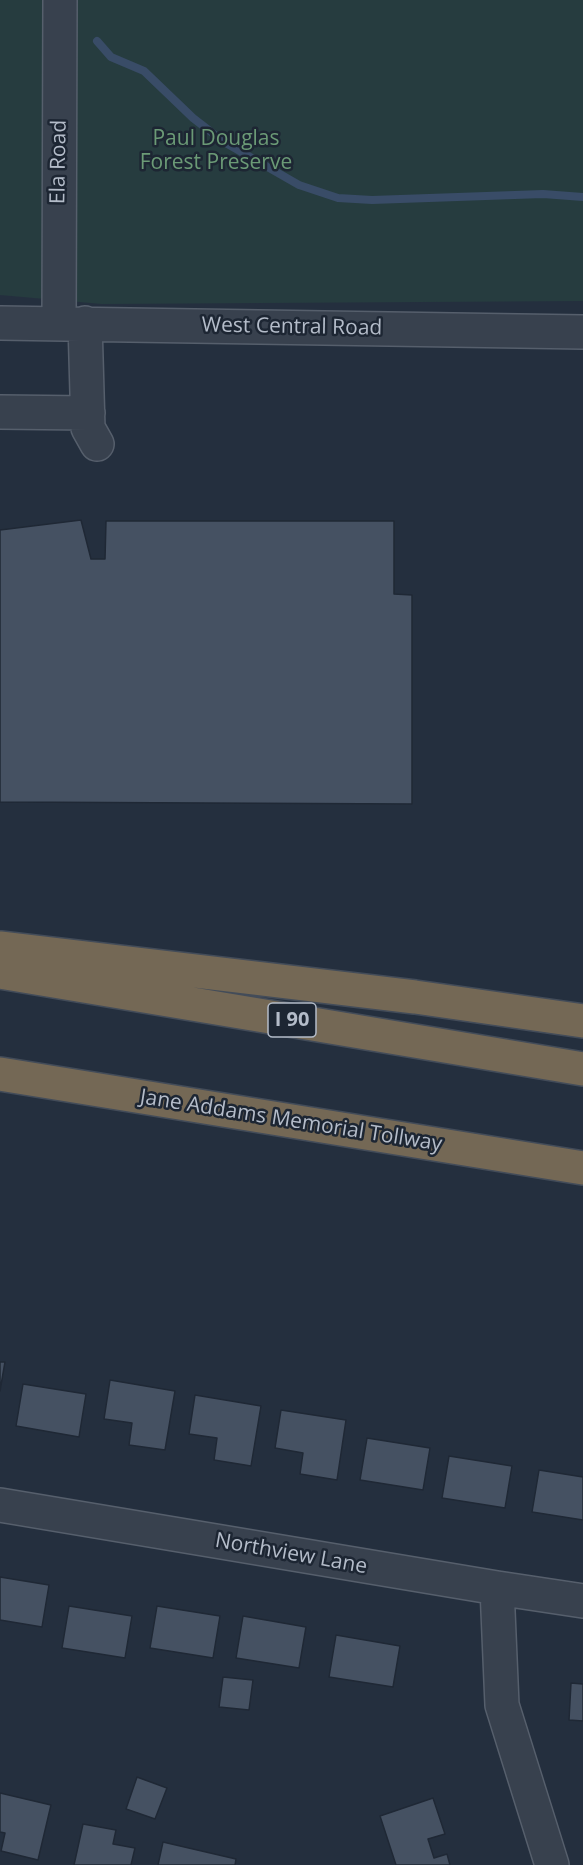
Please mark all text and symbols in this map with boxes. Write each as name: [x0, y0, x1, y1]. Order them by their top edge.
street label: Ela Road: [46, 120, 72, 204]
park label: Paul Douglas Forest Preserve: [140, 126, 292, 176]
street label: West Central Road: [201, 313, 383, 341]
road number: I 90: [268, 1003, 316, 1037]
street label: Jane Addams Memorial Tollway: [138, 1085, 444, 1157]
street label: Northview Lane: [213, 1528, 369, 1580]

